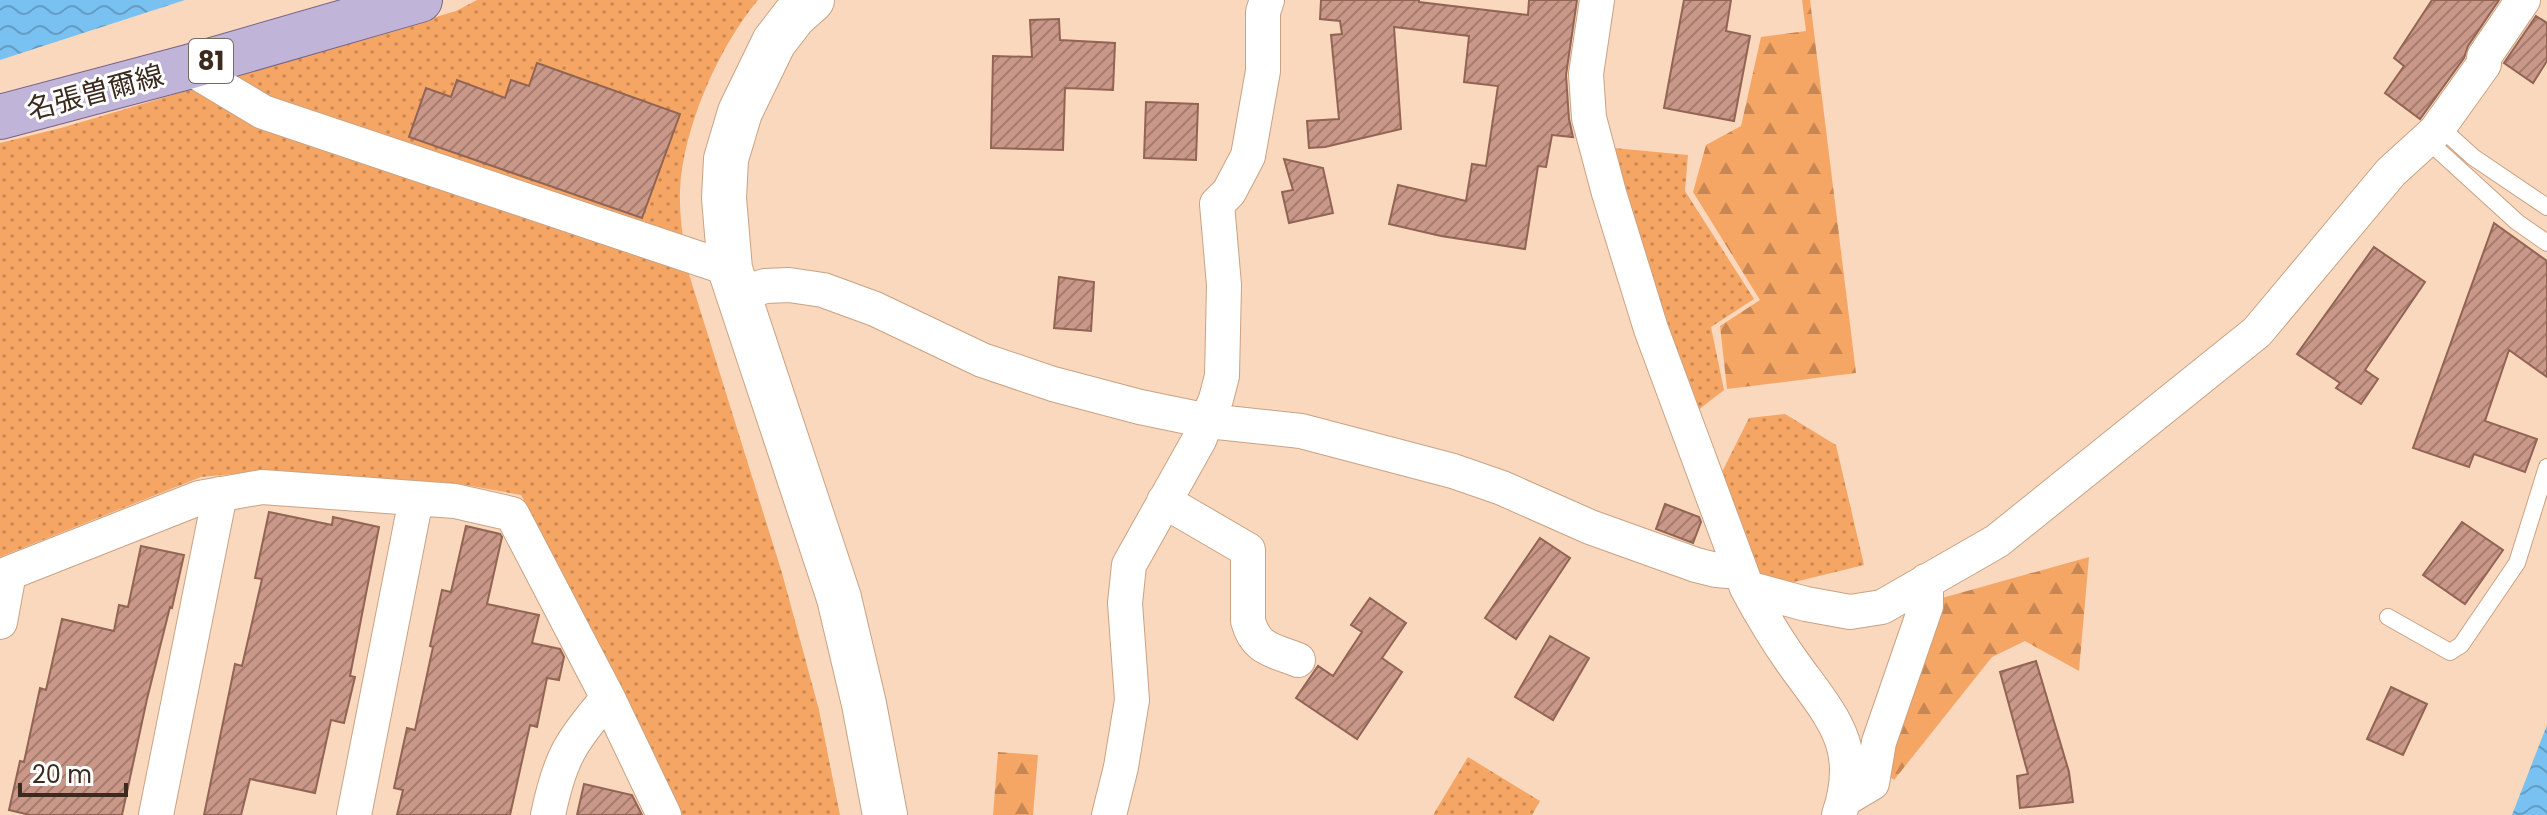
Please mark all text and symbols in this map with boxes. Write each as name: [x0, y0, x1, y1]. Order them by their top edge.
road number: 81: [189, 39, 233, 83]
street label: 名張曽爾線: [22, 56, 168, 129]
scale bar: [20, 747, 126, 797]
text: 20 m: [32, 758, 92, 791]

